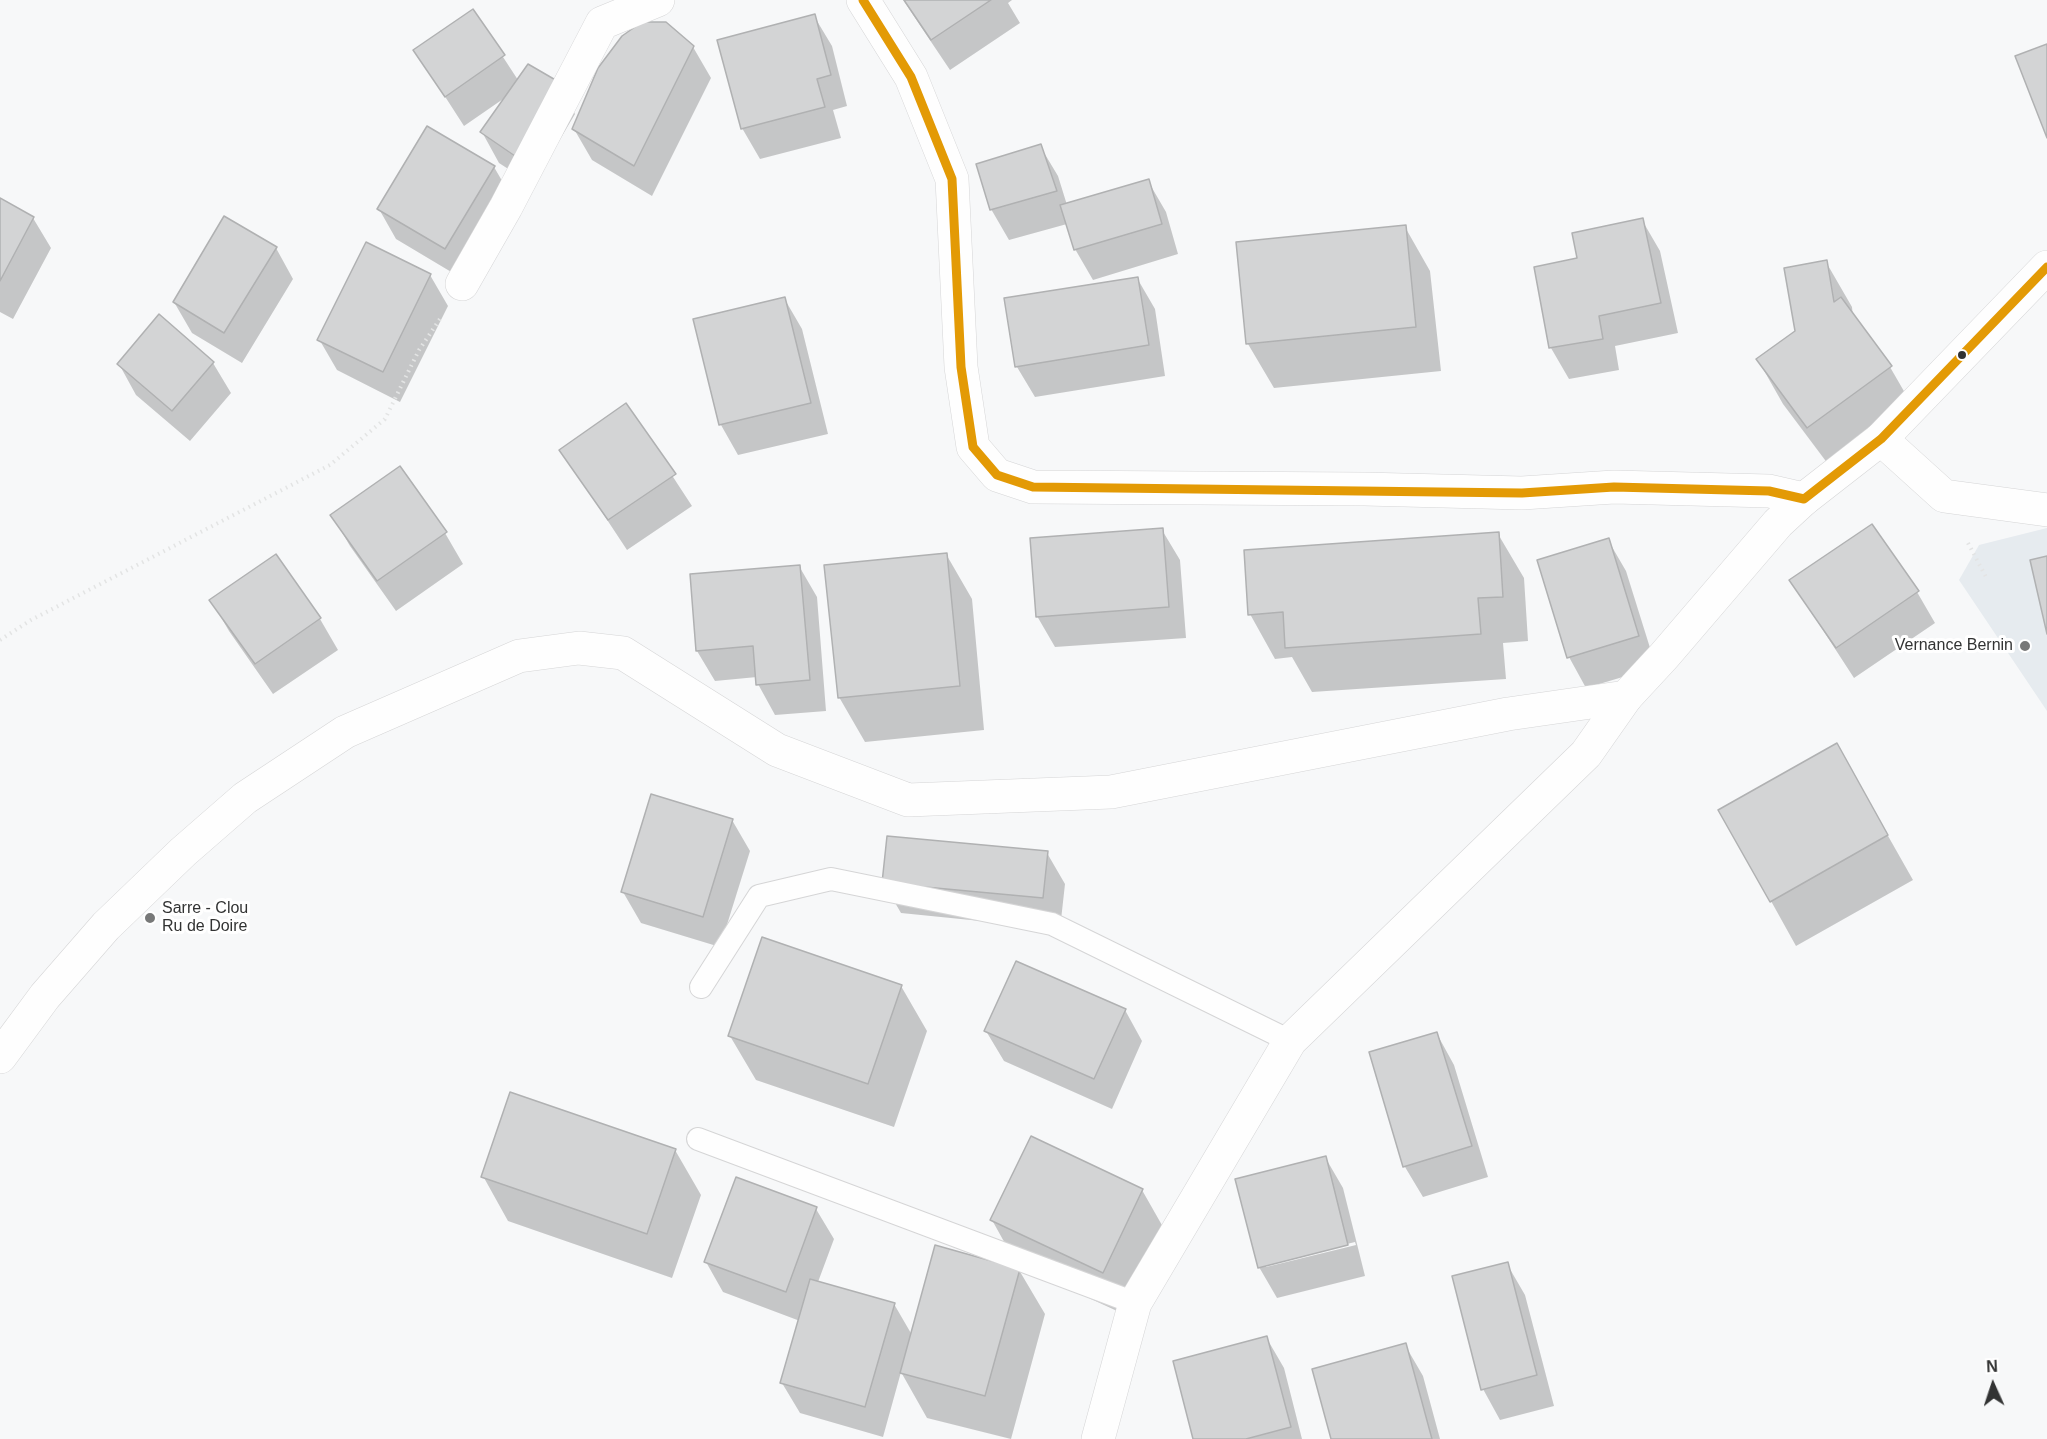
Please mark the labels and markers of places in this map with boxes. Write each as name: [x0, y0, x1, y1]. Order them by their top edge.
unlabelled marker: [1956, 349, 1968, 361]
place label: Vernance Bernin: [1895, 636, 2013, 656]
marker: Vernance Bernin: [2018, 639, 2032, 653]
place label: Sarre - Clou Ru de Doire: [162, 899, 248, 937]
marker: Sarre - Clou Ru de Doire: [143, 911, 157, 925]

